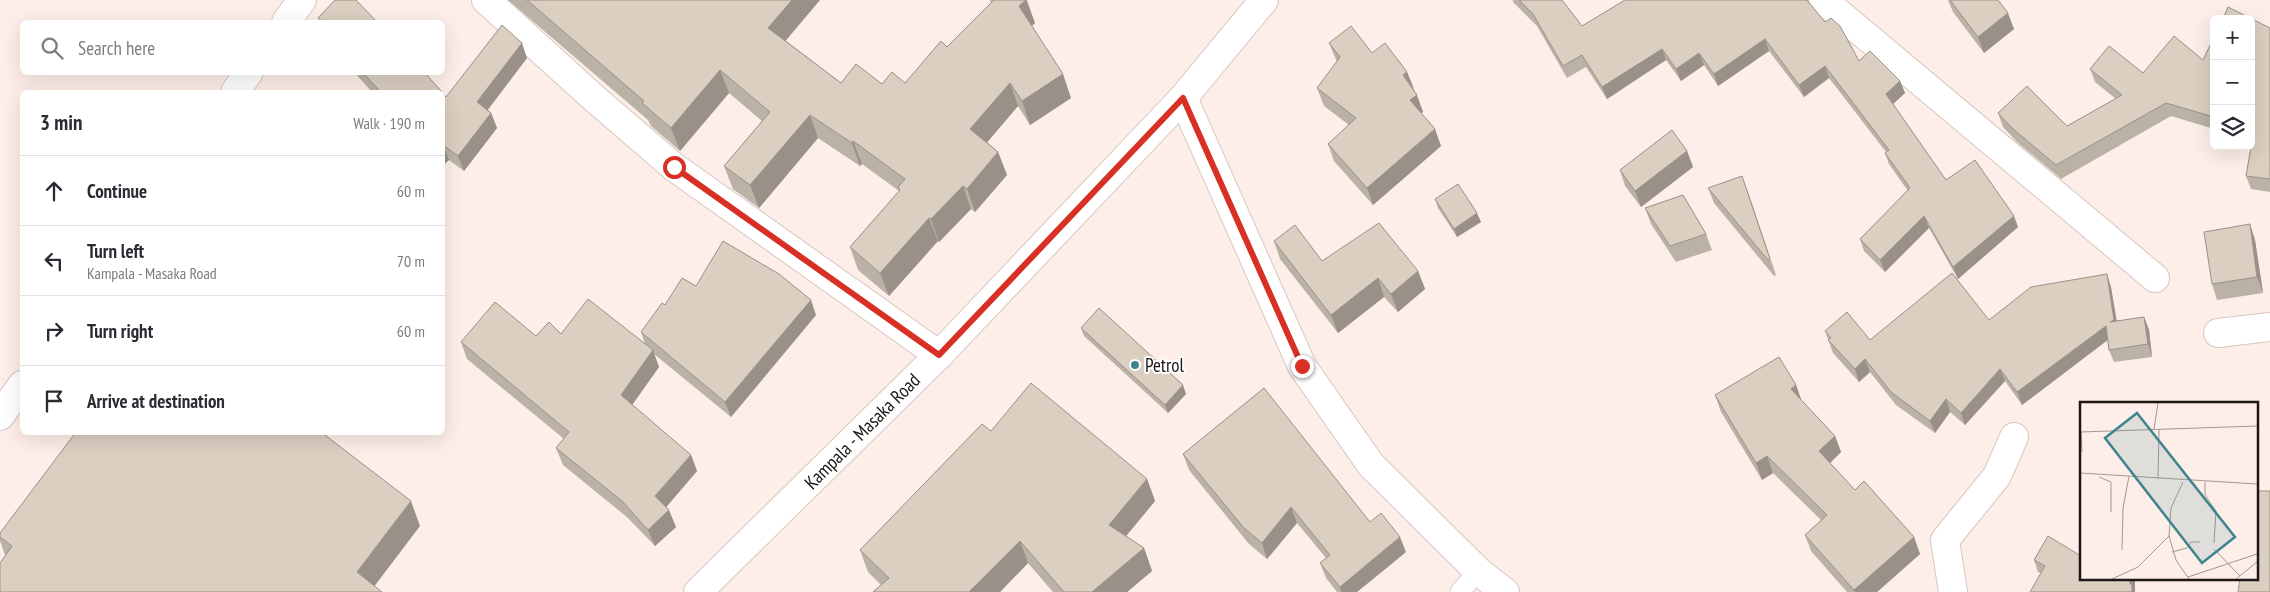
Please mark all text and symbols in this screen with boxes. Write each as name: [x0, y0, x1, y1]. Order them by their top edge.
map controls: [2210, 15, 2255, 150]
button: +: [2210, 15, 2255, 60]
search box: [20, 20, 445, 75]
icon: search: [38, 34, 66, 62]
text: Search here: [78, 36, 155, 60]
button: −: [2210, 60, 2255, 105]
button: layers: [2210, 105, 2255, 150]
text: 3 min: [40, 109, 82, 136]
text: Walk · 190 m: [353, 113, 425, 133]
route start: [663, 156, 686, 179]
icon: ahead: [40, 177, 68, 205]
text: Continue: [87, 179, 147, 203]
text: 60 m: [397, 181, 425, 201]
text: Turn left: [87, 239, 144, 263]
icon: left: [40, 247, 68, 275]
text: 70 m: [397, 251, 425, 271]
text: Kampala - Masaka Road: [87, 263, 217, 283]
icon: right: [40, 317, 68, 345]
text: Turn right: [87, 319, 153, 343]
text: 60 m: [397, 321, 425, 341]
place label: Petrol: [1145, 353, 1185, 377]
route end: [1291, 355, 1314, 378]
marker: Petrol: [1129, 359, 1141, 371]
street label: Kampala - Masaka Road: [799, 368, 925, 494]
icon: arrive: [40, 387, 68, 415]
text: Arrive at destination: [87, 389, 225, 413]
inset map: [2080, 402, 2258, 580]

